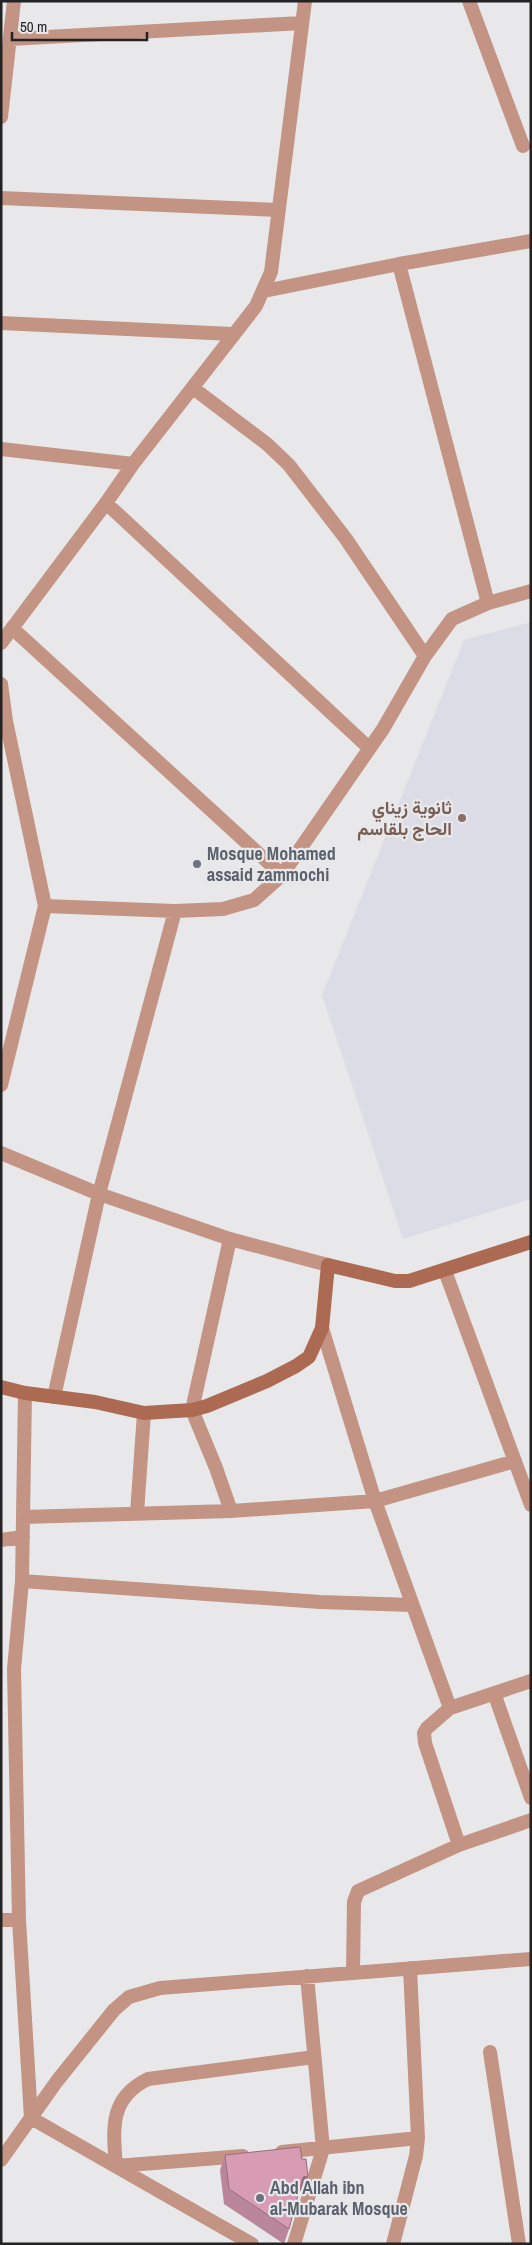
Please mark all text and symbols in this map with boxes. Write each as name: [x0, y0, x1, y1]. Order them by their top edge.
scale bar: [12, 10, 148, 42]
text: 50 m: [20, 16, 47, 37]
place label: ثانوية زيناي الحاج بلقاسم: [357, 795, 452, 841]
marker: ثانوية زيناي الحاج بلقاسم: [456, 812, 468, 824]
place label: Mosque Mohamed assaid zammochi: [207, 841, 336, 887]
marker: Mosque Mohamed assaid zammochi: [191, 858, 203, 870]
place label: Abd Allah ibn al-Mubarak Mosque: [270, 2175, 408, 2221]
marker: Abd Allah ibn al-Mubarak Mosque: [254, 2192, 266, 2204]

